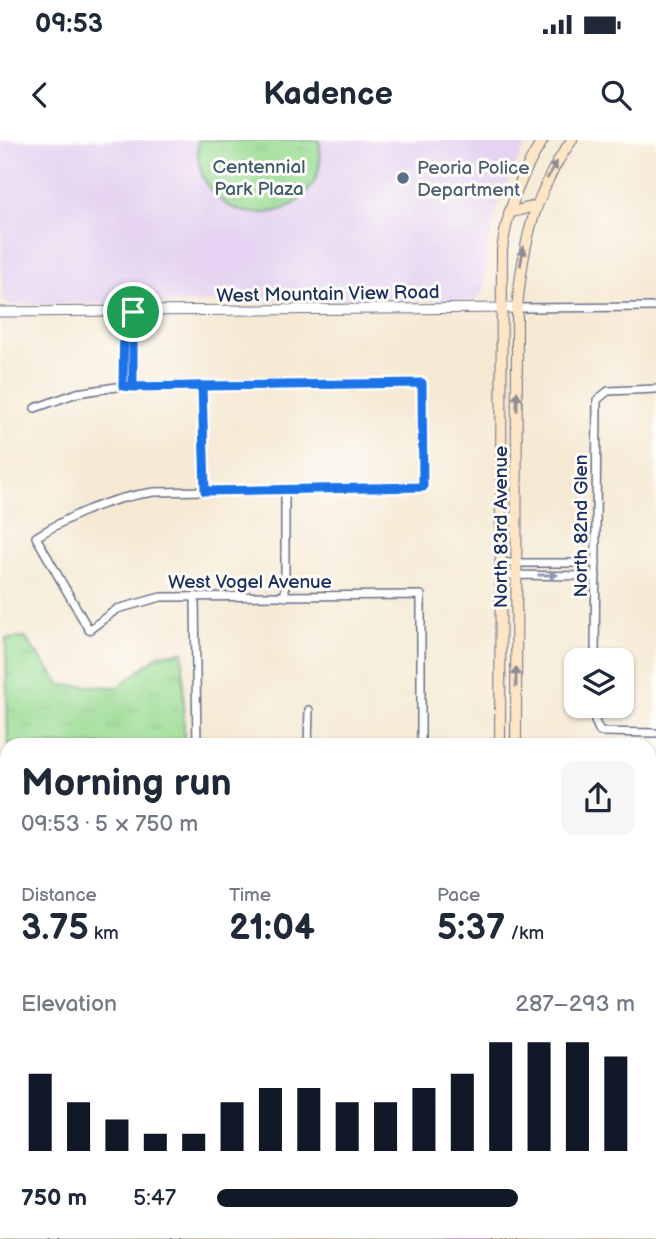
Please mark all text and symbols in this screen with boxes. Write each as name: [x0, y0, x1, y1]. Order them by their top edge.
text: 09:53: [35, 9, 103, 40]
text: Kadence: [263, 75, 393, 114]
icon: back: [21, 76, 59, 114]
icon: search: [597, 76, 635, 114]
park label: Centennial Park Plaza: [213, 156, 305, 201]
place label: Peoria Police Department: [417, 157, 529, 202]
one-way arrow: [546, 161, 558, 180]
marker: Peoria Police Department: [395, 170, 411, 186]
one-way arrow: [517, 245, 528, 267]
street label: West Mountain View Road: [216, 281, 440, 308]
pin: [103, 282, 163, 342]
icon: arrive: [114, 293, 152, 331]
one-way arrow: [511, 390, 523, 412]
street label: North 83rd Avenue: [490, 446, 513, 608]
street label: North 82nd Glen: [570, 455, 593, 597]
one-way arrow: [537, 569, 559, 581]
street label: West Vogel Avenue: [168, 571, 332, 594]
map controls: [564, 648, 634, 718]
button: layers: [564, 648, 634, 718]
one-way arrow: [511, 666, 522, 688]
text: Morning run: [21, 761, 232, 806]
button: share: [561, 761, 635, 835]
text: 09:53 · 5 × 750 m: [21, 810, 198, 838]
text: Distance: [21, 884, 97, 907]
text: Time: [229, 884, 271, 907]
text: Pace: [437, 884, 480, 907]
text: 3.75: [21, 907, 89, 950]
text: 21:04: [229, 907, 315, 950]
text: 5:37: [437, 907, 505, 950]
text: km: [89, 922, 119, 945]
text: /km: [505, 922, 544, 945]
text: Elevation: [21, 990, 117, 1018]
text: 287–293 m: [515, 990, 635, 1018]
text: 750 m: [21, 1184, 87, 1212]
text: 5:47: [133, 1184, 176, 1212]

